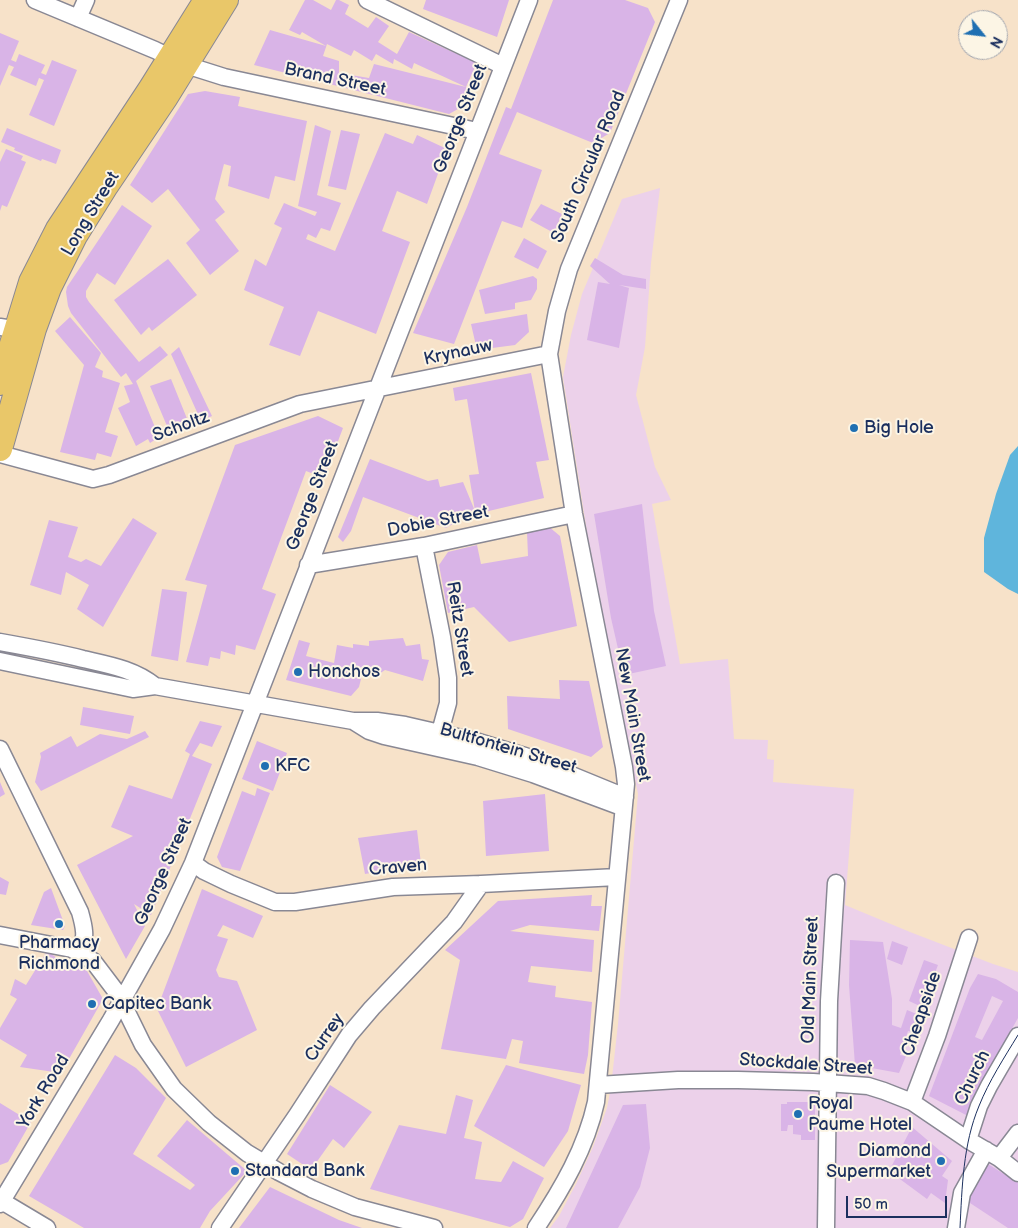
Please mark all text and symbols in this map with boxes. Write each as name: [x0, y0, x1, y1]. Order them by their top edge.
north arrow: [958, 10, 1008, 60]
text: N: [986, 33, 1006, 51]
street label: Brand Street: [282, 59, 388, 101]
street label: George Street: [429, 61, 493, 177]
street label: South Circular Road: [547, 88, 631, 246]
street label: Long Street: [57, 168, 125, 260]
street label: Krynauw: [422, 335, 494, 371]
street label: Scholtz: [150, 407, 212, 447]
place label: Big Hole: [864, 417, 934, 439]
marker: Big Hole: [848, 422, 860, 434]
street label: George Street: [282, 438, 344, 554]
street label: Dobie Street: [386, 502, 490, 542]
street label: Reitz Street: [441, 580, 477, 678]
street label: New Main Street: [610, 646, 654, 784]
place label: Honchos: [308, 661, 380, 683]
marker: Honchos: [292, 666, 304, 678]
street label: Bultfontein Street: [437, 719, 579, 779]
place label: KFC: [275, 755, 310, 777]
marker: KFC: [259, 760, 271, 772]
street label: George Street: [131, 815, 197, 929]
street label: Craven: [368, 855, 428, 881]
street label: Old Main Street: [798, 916, 824, 1044]
marker: Pharmacy Richmond: [53, 918, 65, 930]
place label: Pharmacy Richmond: [18, 932, 100, 974]
street label: Cheapside: [897, 969, 947, 1059]
place label: Capitec Bank: [102, 993, 211, 1015]
marker: Capitec Bank: [86, 998, 98, 1010]
street label: Currey: [301, 1010, 349, 1066]
street label: Church: [951, 1047, 995, 1109]
street label: Stockdale Street: [739, 1050, 873, 1080]
street label: York Road: [13, 1051, 75, 1133]
place label: Royal Paume Hotel: [808, 1093, 912, 1136]
marker: Royal Paume Hotel: [792, 1108, 804, 1120]
place label: Diamond Supermarket: [826, 1140, 931, 1182]
marker: Diamond Supermarket: [935, 1155, 947, 1167]
place label: Standard Bank: [245, 1160, 365, 1182]
marker: Standard Bank: [229, 1165, 241, 1177]
scale bar: [848, 1186, 949, 1218]
text: 50 m: [854, 1195, 888, 1214]

